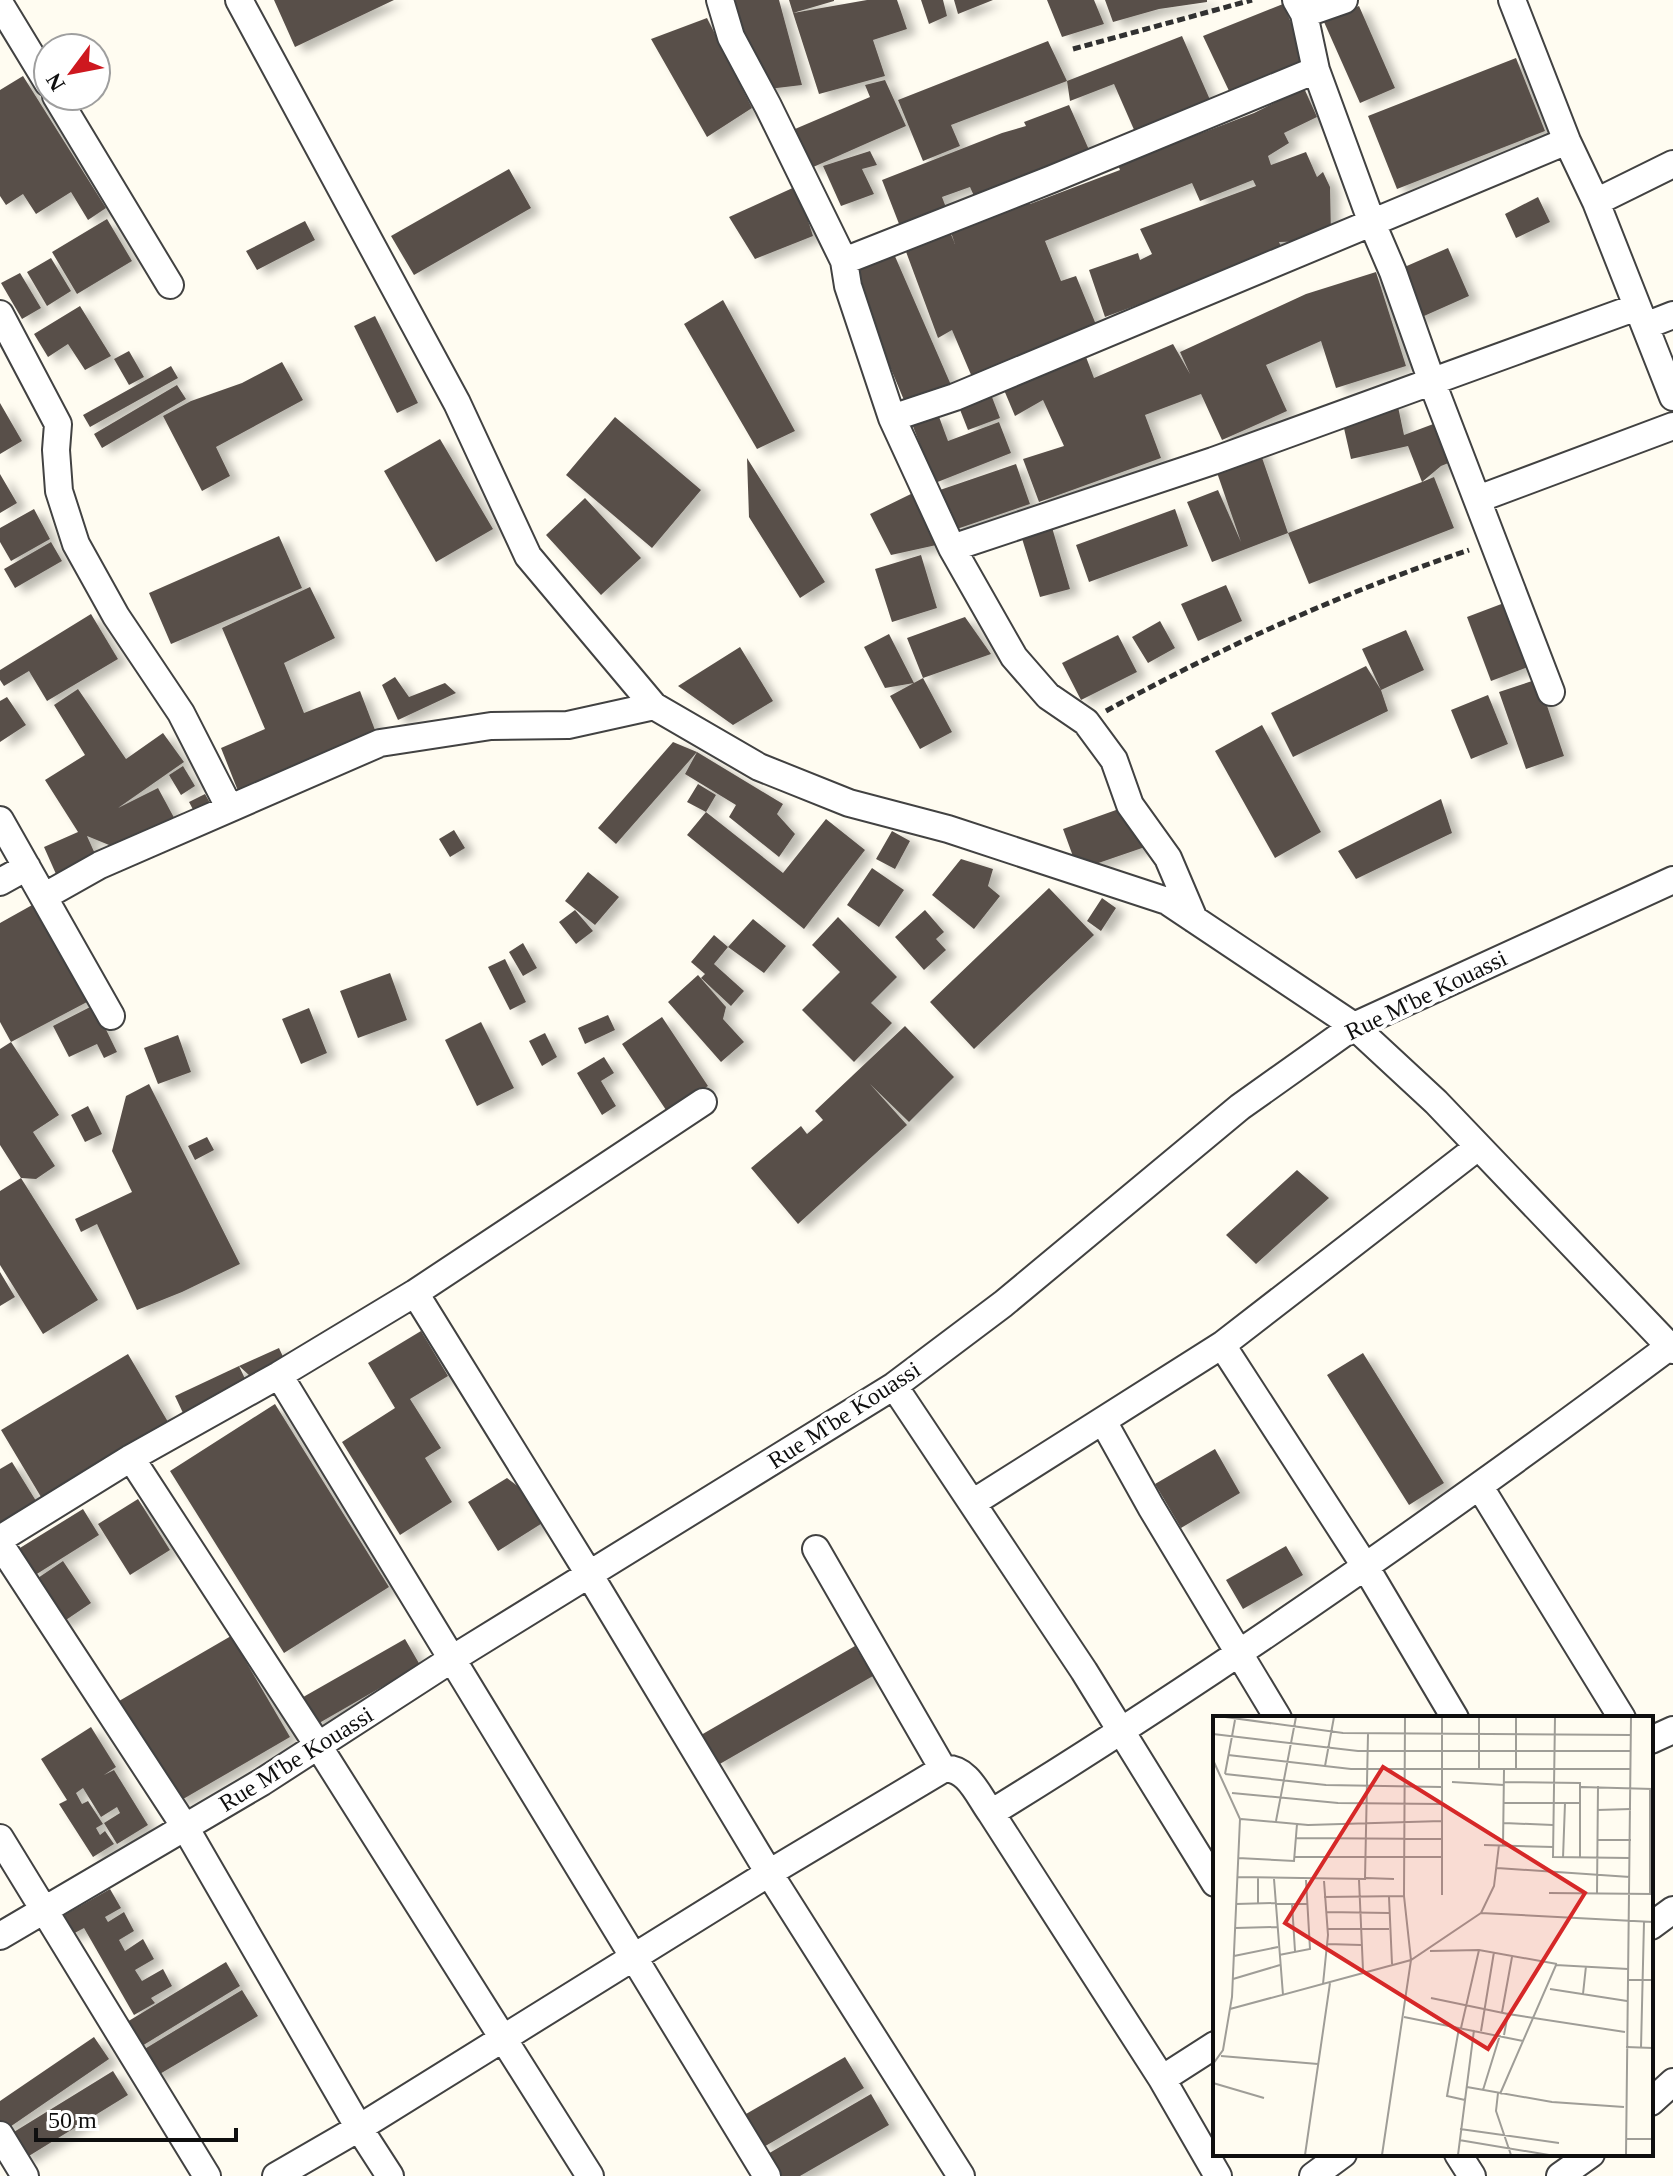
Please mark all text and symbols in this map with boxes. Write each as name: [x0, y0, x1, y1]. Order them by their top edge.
north arrow: [32, 32, 112, 112]
text: N: [41, 69, 70, 96]
street label: Rue M'be Kouassi: [1341, 945, 1511, 1045]
street label: Rue M'be Kouassi: [763, 1356, 925, 1474]
street label: Rue M'be Kouassi: [214, 1701, 378, 1817]
inset map: [1213, 1716, 1653, 2156]
scale bar: [36, 2092, 236, 2142]
text: 50 m: [48, 2107, 97, 2133]

